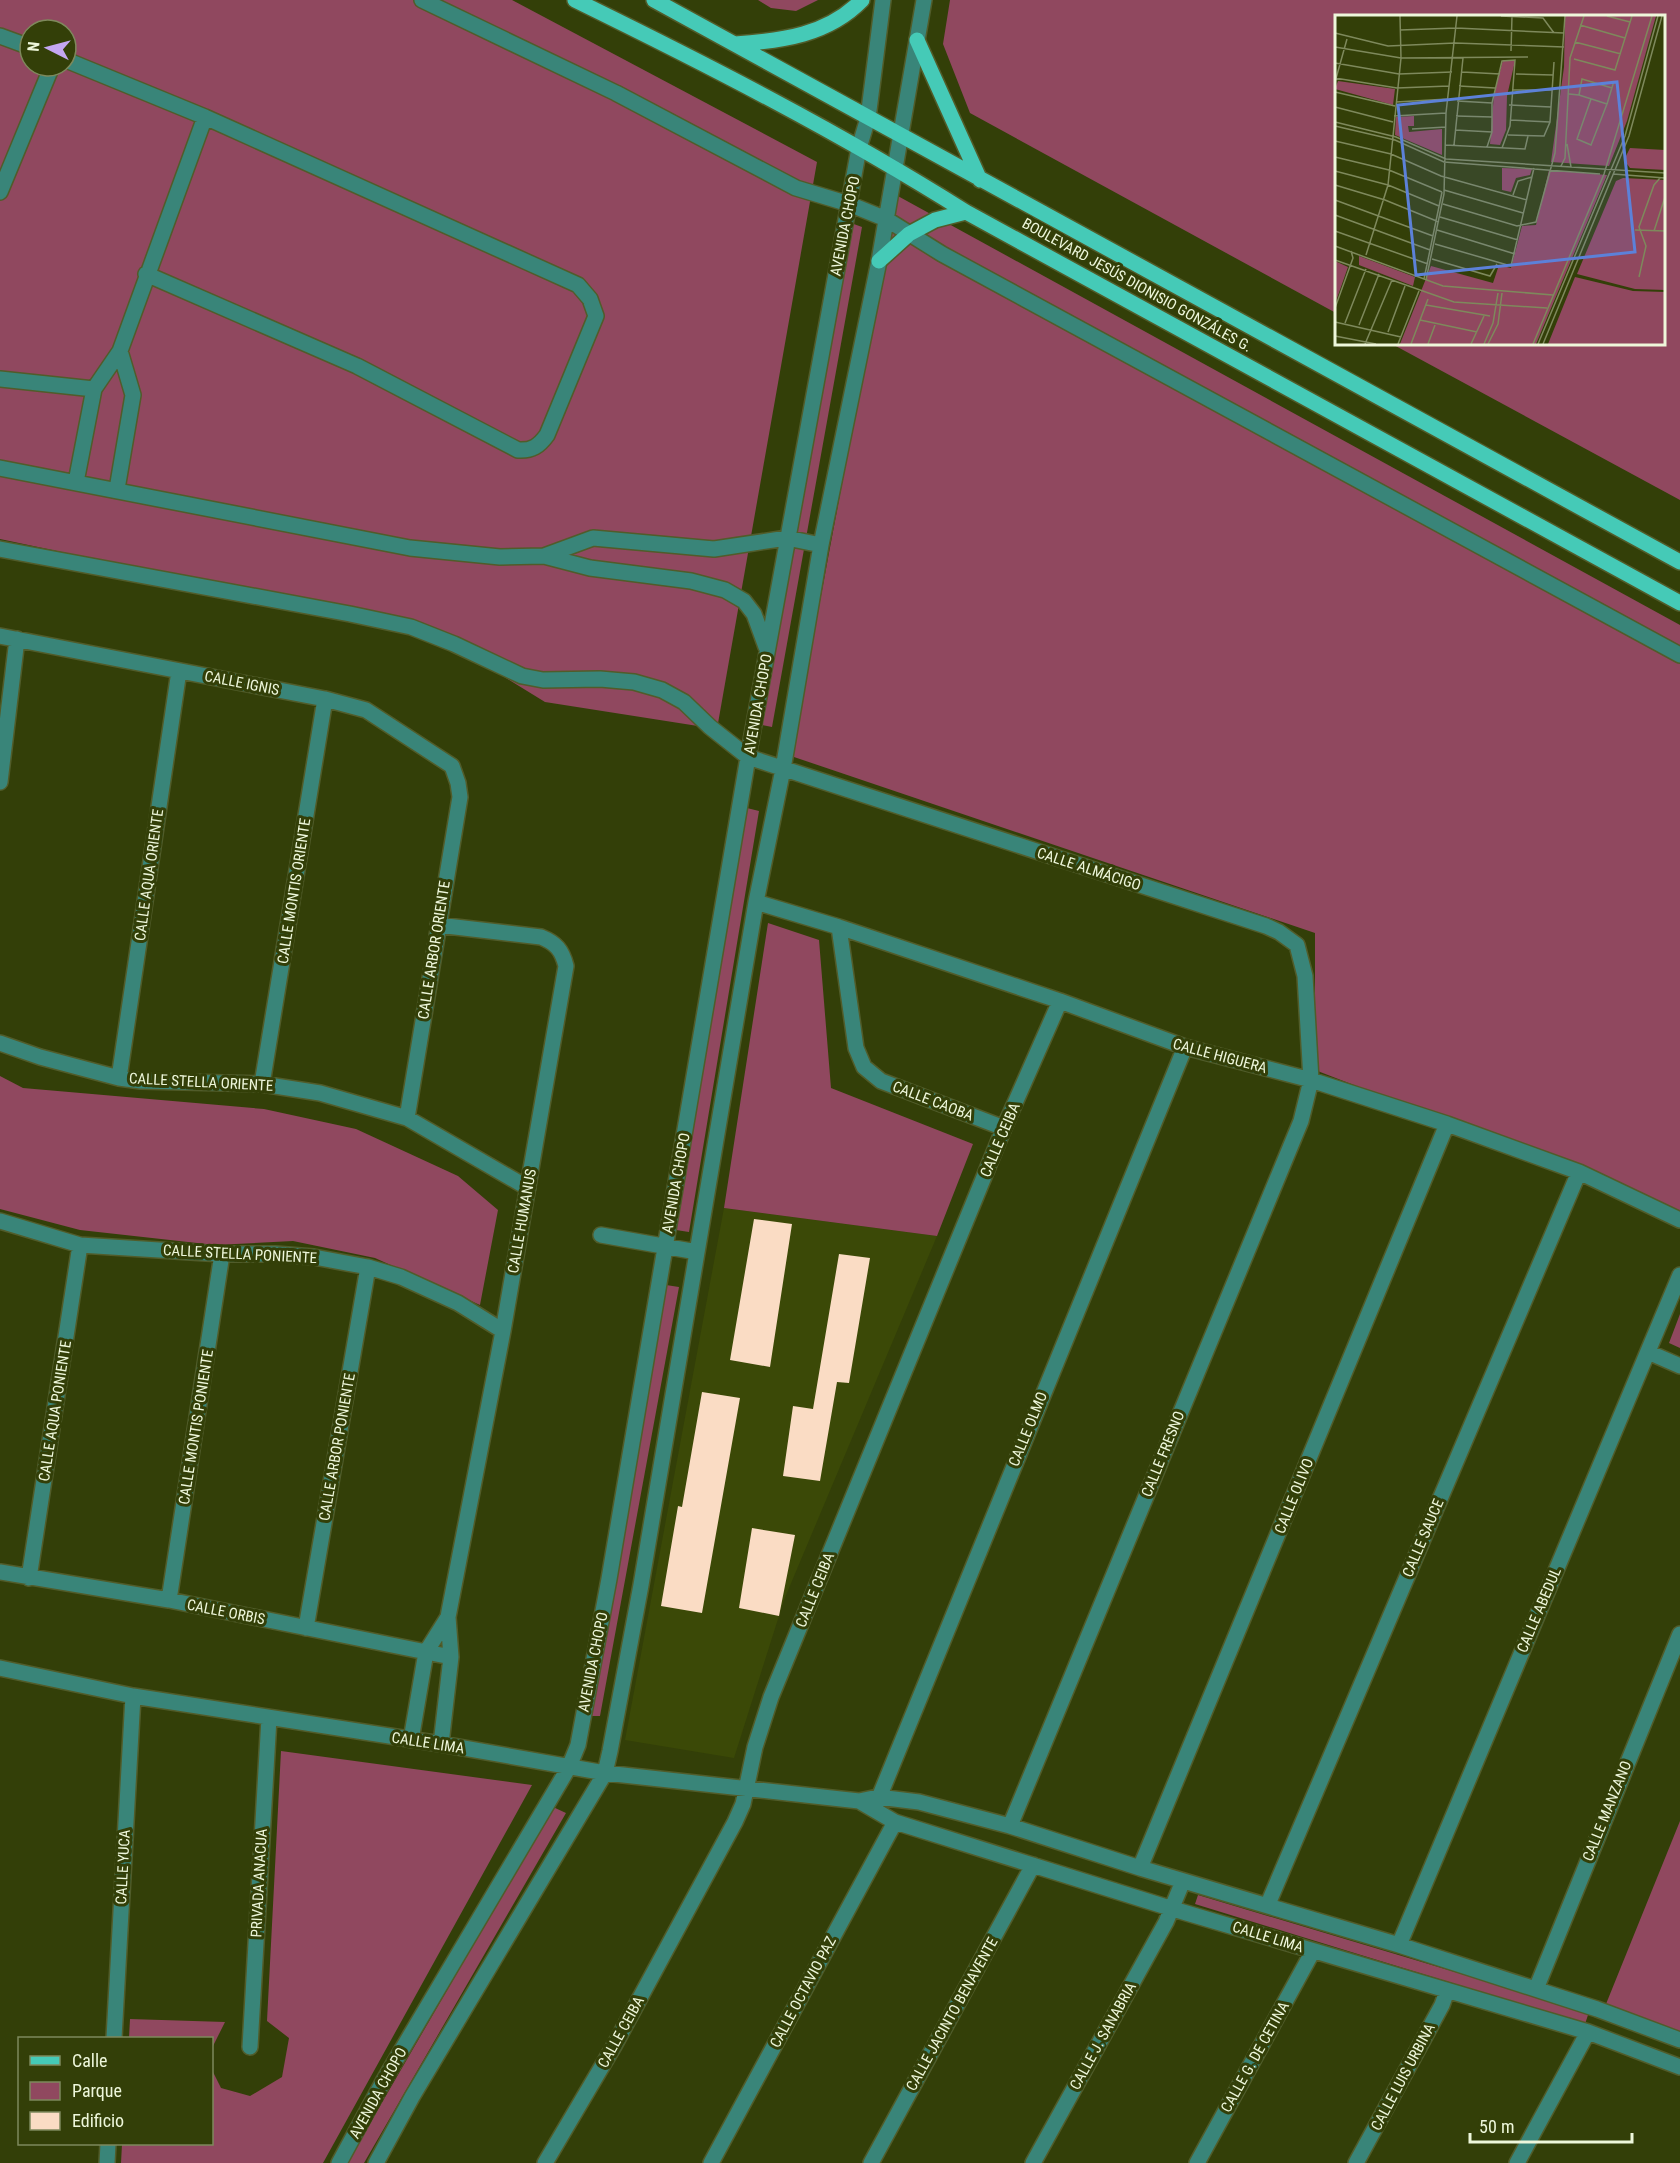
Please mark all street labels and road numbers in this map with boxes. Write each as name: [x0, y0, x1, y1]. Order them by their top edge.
street label: AVENIDA CHOPO: [826, 174, 864, 278]
street label: BOULEVARD JESÚS DIONISIO GONZÁLES G.: [1019, 214, 1255, 356]
street label: AVENIDA CHOPO: [740, 652, 776, 756]
street label: CALLE IGNIS: [203, 667, 281, 699]
street label: CALLE AQUA ORIENTE: [131, 808, 167, 942]
street label: CALLE MONTIS ORIENTE: [274, 817, 314, 965]
street label: CALLE ALMÁCIGO: [1035, 844, 1143, 894]
street label: CALLE ARBOR ORIENTE: [414, 879, 454, 1021]
street label: CALLE HIGUERA: [1171, 1035, 1269, 1077]
street label: CALLE STELLA ORIENTE: [128, 1069, 274, 1095]
street label: CALLE CAOBA: [890, 1077, 976, 1125]
street label: CALLE CEIBA: [976, 1100, 1024, 1180]
street label: AVENIDA CHOPO: [658, 1131, 694, 1235]
street label: CALLE HUMANUS: [504, 1167, 540, 1275]
street label: CALLE STELLA PONIENTE: [163, 1241, 317, 1267]
street label: CALLE AQUA PONIENTE: [35, 1339, 75, 1483]
street label: CALLE MONTIS PONIENTE: [175, 1348, 217, 1506]
street label: CALLE ARBOR PONIENTE: [315, 1372, 359, 1522]
street label: CALLE OLMO: [1005, 1389, 1051, 1469]
street label: CALLE FRESNO: [1138, 1408, 1188, 1500]
street label: CALLE OLIVO: [1271, 1456, 1317, 1536]
street label: CALLE SAUCE: [1398, 1496, 1448, 1580]
street label: CALLE CEIBA: [792, 1550, 838, 1630]
street label: CALLE ABEDUL: [1513, 1565, 1565, 1655]
street label: CALLE ORBIS: [186, 1596, 267, 1628]
street label: AVENIDA CHOPO: [574, 1610, 612, 1714]
street label: CALLE LIMA: [390, 1728, 466, 1758]
street label: CALLE MANZANO: [1579, 1758, 1635, 1864]
street label: PRIVADA ANACUA: [247, 1828, 271, 1938]
street label: CALLE YUCA: [112, 1829, 134, 1905]
street label: CALLE LIMA: [1230, 1918, 1306, 1956]
street label: CALLE OCTAVIO PAZ: [766, 1933, 840, 2051]
street label: CALLE JACINTO BENAVENTE: [902, 1934, 1002, 2094]
street label: CALLE J. SANABRIA: [1066, 1979, 1140, 2093]
street label: CALLE CEIBA: [594, 1993, 648, 2071]
street label: CALLE G. DE CETINA: [1217, 1998, 1293, 2115]
street label: CALLE LUIS URBINA: [1367, 2020, 1439, 2134]
street label: AVENIDA CHOPO: [346, 2044, 410, 2142]

